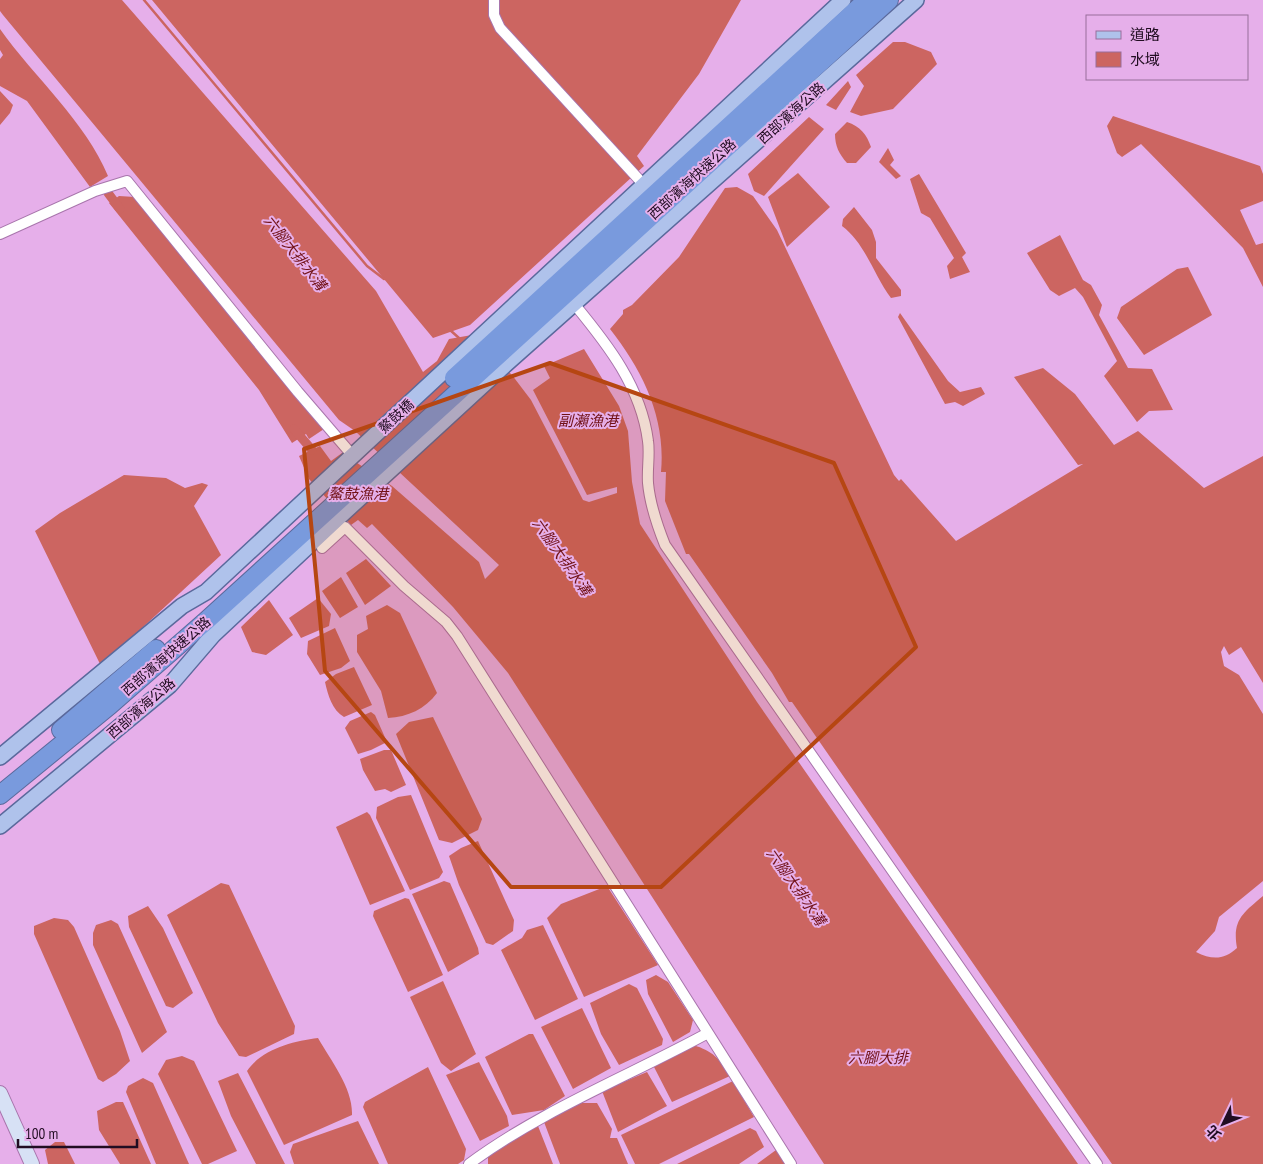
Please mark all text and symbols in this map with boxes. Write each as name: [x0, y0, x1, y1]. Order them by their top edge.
legend: [1086, 15, 1248, 80]
text: 道路: [1130, 25, 1160, 44]
text: 水域: [1130, 50, 1160, 69]
street label: 西部濱海公路: [754, 78, 828, 148]
street label: 西部濱海快速公路: [644, 135, 740, 223]
water label: 六腳大排水溝: [260, 211, 332, 296]
street label: 鰲鼓橋: [375, 395, 417, 437]
water label: 副瀨漁港: [558, 411, 620, 430]
water label: 鰲鼓漁港: [328, 484, 390, 503]
water label: 六腳大排水溝: [529, 514, 597, 601]
street label: 西部濱海快速公路: [118, 612, 214, 700]
street label: 西部濱海公路: [103, 674, 179, 742]
water label: 六腳大排水溝: [763, 844, 831, 931]
water label: 六腳大排: [848, 1048, 910, 1067]
north arrow: [1198, 1099, 1248, 1149]
scale bar: [18, 1116, 136, 1148]
text: 北: [1202, 1122, 1225, 1144]
text: 100 m: [25, 1124, 58, 1143]

